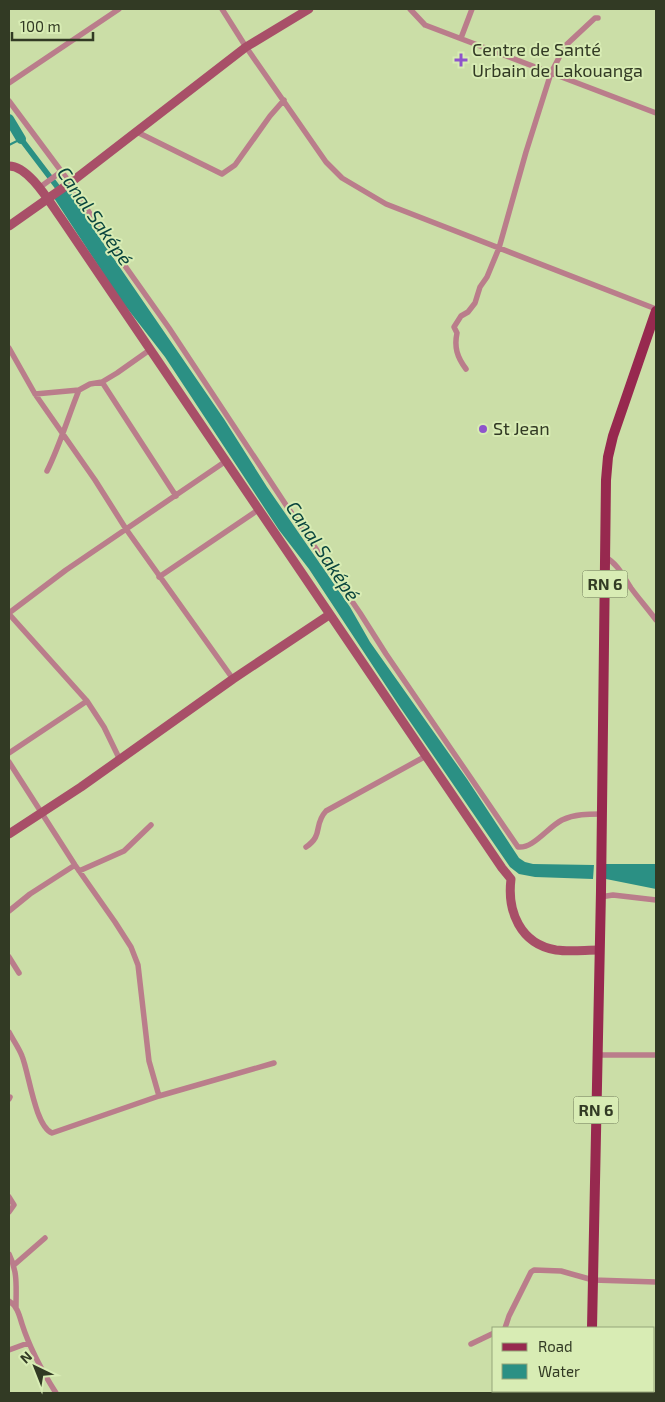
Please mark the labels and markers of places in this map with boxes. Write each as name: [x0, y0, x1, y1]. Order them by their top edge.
place label: Centre de Santé Urbain de Lakouanga: [472, 38, 643, 81]
marker: Centre de Santé Urbain de Lakouanga: [454, 53, 468, 67]
place label: St Jean: [493, 417, 550, 439]
marker: St Jean: [477, 423, 489, 435]

